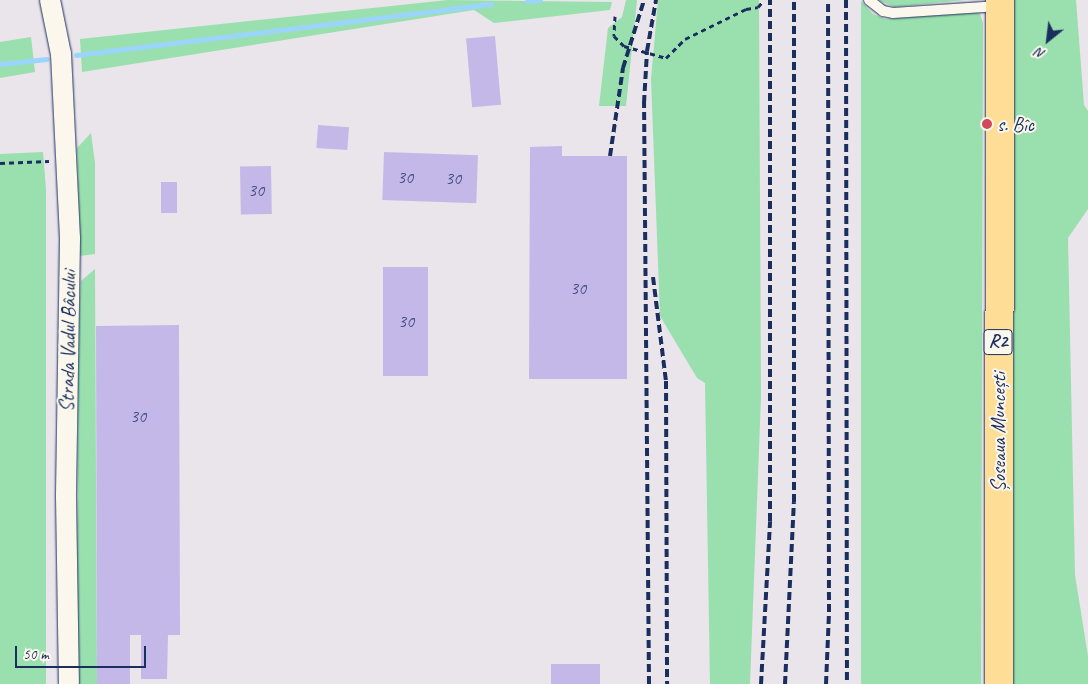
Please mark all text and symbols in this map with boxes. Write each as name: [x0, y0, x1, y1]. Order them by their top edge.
north arrow: [1023, 15, 1073, 65]
text: N: [1033, 44, 1048, 63]
place label: s. Bîc: [997, 112, 1034, 136]
marker: s. Bîc: [981, 118, 993, 130]
house number: 30: [397, 166, 413, 188]
house number: 30: [445, 167, 461, 189]
house number: 30: [248, 179, 264, 201]
street label: Strada Vadul Bâcului: [55, 270, 81, 412]
house number: 30: [570, 277, 586, 299]
house number: 30: [398, 310, 414, 332]
road number: R2: [983, 326, 1013, 358]
street label: Șoseaua Muncești: [986, 372, 1010, 492]
house number: 30: [130, 405, 146, 427]
scale bar: [18, 636, 149, 668]
text: 50 m: [23, 645, 49, 664]

